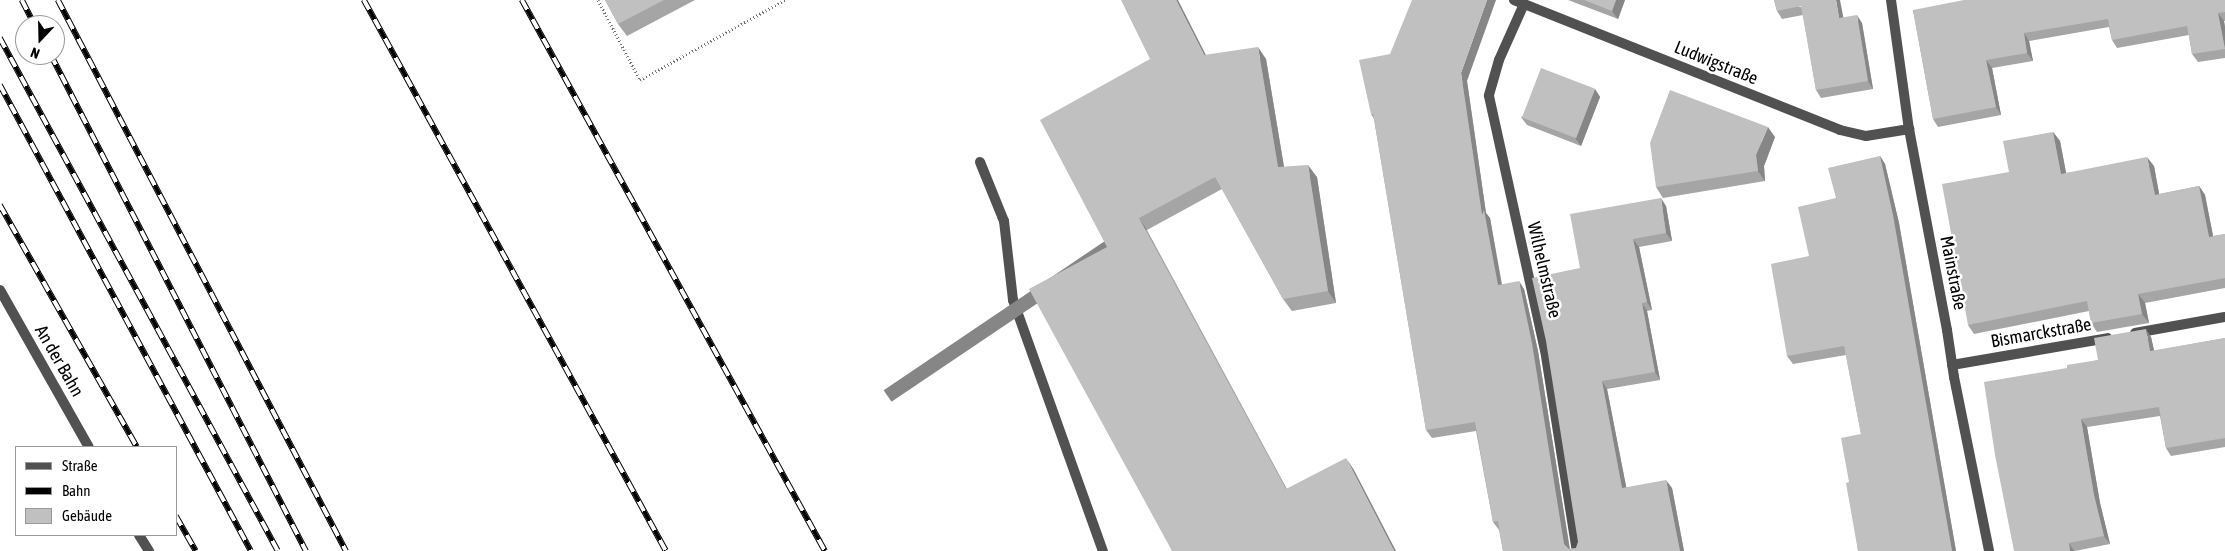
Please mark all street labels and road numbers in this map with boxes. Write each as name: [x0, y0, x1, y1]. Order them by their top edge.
street label: Ludwigstraße: [1671, 36, 1761, 90]
street label: Wilhelmstraße: [1522, 220, 1566, 320]
street label: Mainstraße: [1935, 234, 1971, 312]
street label: Bismarckstraße: [1989, 314, 2093, 352]
street label: An der Bahn: [30, 321, 88, 401]

